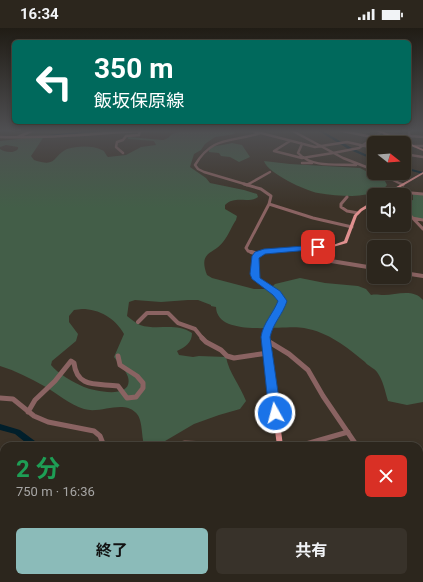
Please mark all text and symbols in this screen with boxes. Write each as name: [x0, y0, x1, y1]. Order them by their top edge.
text: 16:34: [20, 5, 59, 23]
text: 350 m: [94, 52, 173, 85]
icon: left: [28, 56, 80, 108]
text: 飯坂保原線: [94, 90, 184, 111]
north arrow: [367, 136, 411, 180]
map controls: [367, 136, 411, 284]
button: sound: [367, 188, 411, 232]
pin: [301, 230, 335, 264]
icon: arrive: [307, 236, 329, 258]
button: search: [367, 240, 411, 284]
position arrow: [254, 392, 296, 434]
text: 2 分: [16, 455, 60, 483]
button: close: [365, 455, 407, 497]
text: 750 m · 16:36: [16, 484, 95, 499]
button: 終了: [16, 528, 208, 574]
button: 共有: [216, 528, 407, 574]

